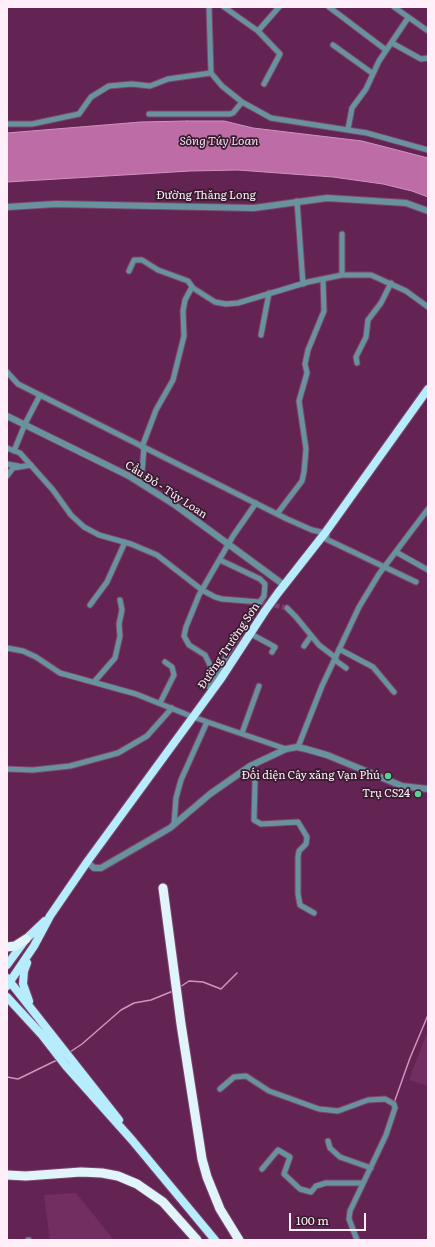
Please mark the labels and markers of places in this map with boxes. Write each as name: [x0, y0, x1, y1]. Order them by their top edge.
place label: Đối diện Cây xăng Vạn Phú: [241, 769, 380, 783]
marker: Đối diện Cây xăng Vạn Phú: [383, 771, 393, 781]
place label: Trụ CS24: [362, 787, 410, 801]
marker: Trụ CS24: [413, 789, 423, 799]

